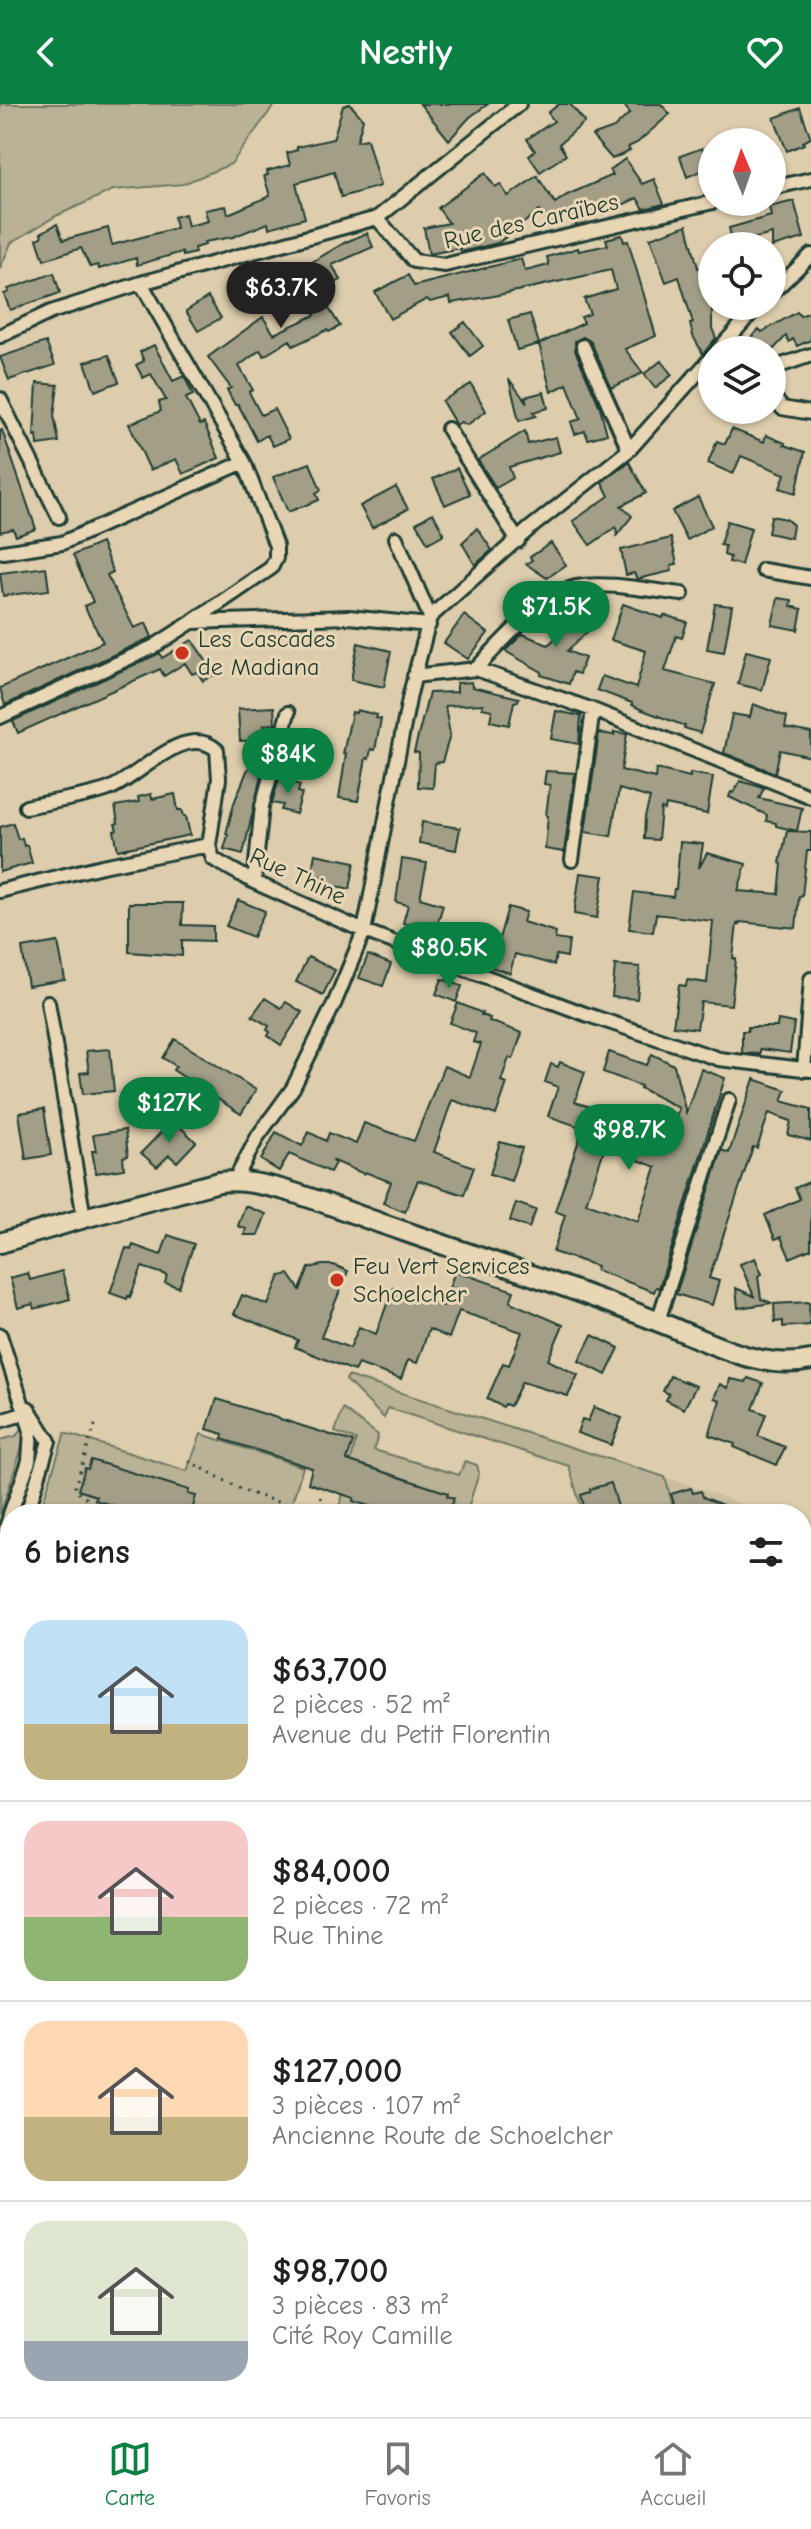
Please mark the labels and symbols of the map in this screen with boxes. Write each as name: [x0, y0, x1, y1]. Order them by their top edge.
north arrow: [698, 128, 786, 216]
street label: Rue des Caraïbes: [441, 187, 621, 255]
pin: $63.7K: [216, 262, 346, 330]
pin: $71.5K: [491, 581, 621, 649]
place label: Les Cascades de Madiana: [198, 625, 335, 681]
marker: Les Cascades de Madiana: [173, 644, 191, 662]
pin: $84K: [241, 728, 335, 796]
street label: Rue Thine: [246, 842, 350, 910]
pin: $80.5K: [384, 922, 514, 990]
pin: $127K: [113, 1077, 225, 1145]
pin: $98.7K: [564, 1104, 694, 1172]
place label: Feu Vert Services Schoelcher: [353, 1252, 530, 1308]
marker: Feu Vert Services Schoelcher: [328, 1271, 346, 1289]

